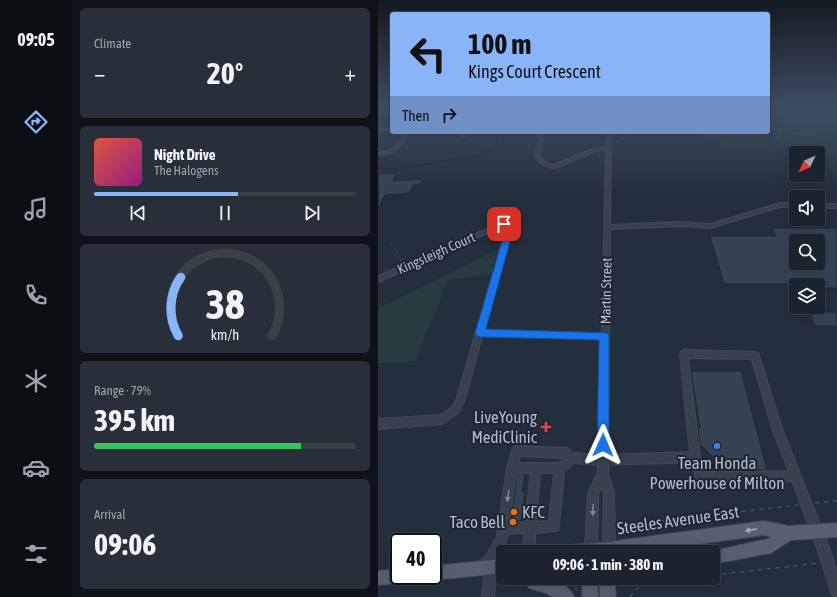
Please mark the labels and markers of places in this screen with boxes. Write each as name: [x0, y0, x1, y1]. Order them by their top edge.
pin: [487, 207, 521, 241]
place label: LiveYoung MediClinic: [471, 407, 538, 447]
marker: LiveYoung MediClinic: [540, 421, 552, 433]
marker: Team Honda Powerhouse of Milton: [712, 441, 722, 451]
place label: Team Honda Powerhouse of Milton: [650, 453, 784, 493]
place label: KFC: [522, 502, 545, 522]
marker: KFC: [509, 507, 519, 517]
place label: Taco Bell: [449, 512, 505, 532]
marker: Taco Bell: [508, 517, 518, 527]

